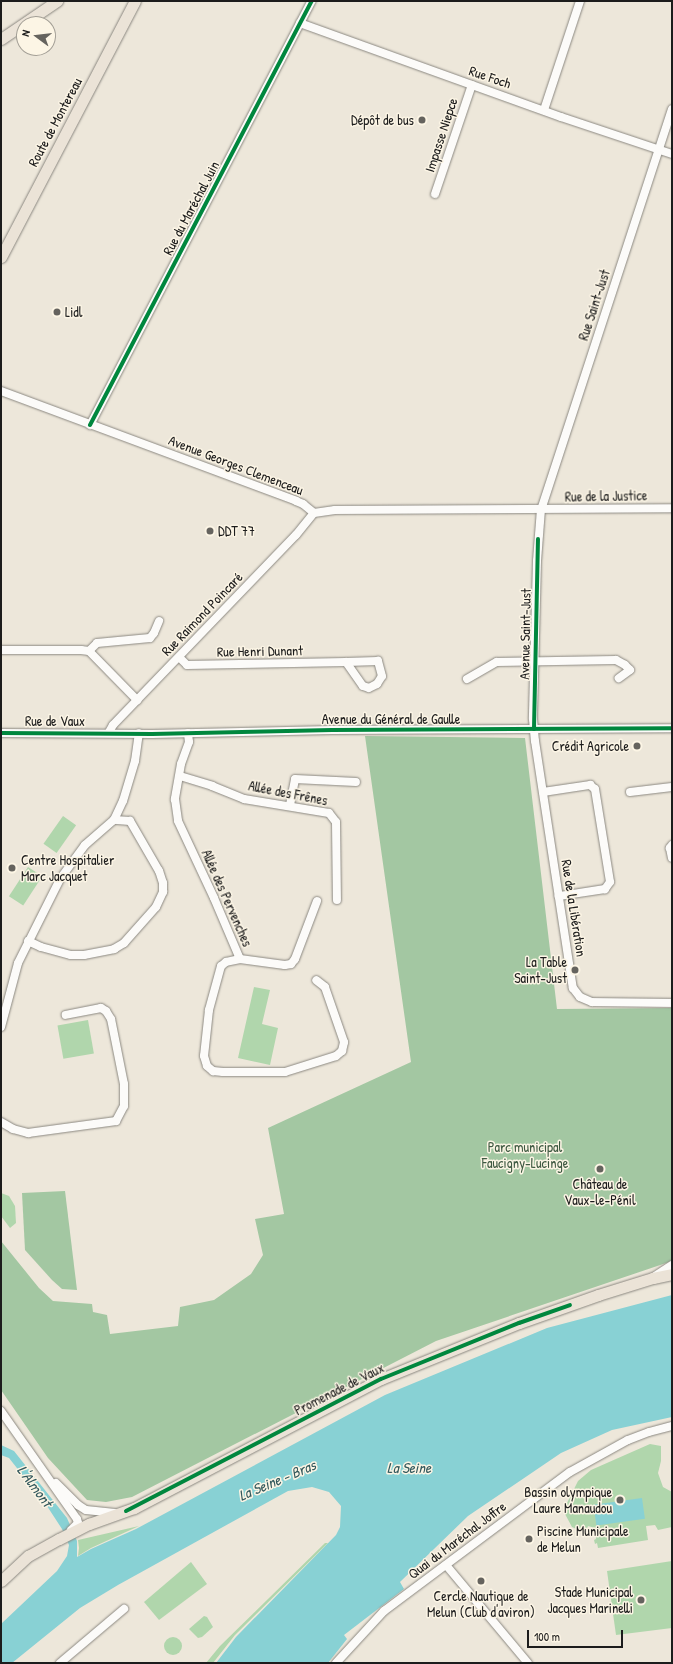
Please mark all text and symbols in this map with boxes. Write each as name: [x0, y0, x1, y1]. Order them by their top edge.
north arrow: [16, 16, 56, 56]
text: N: [18, 29, 33, 38]
street label: Rue Foch: [467, 62, 513, 92]
street label: Route de Montereau: [25, 75, 85, 169]
street label: Impasse Niepce: [421, 96, 461, 174]
place label: Dépôt de bus: [351, 112, 414, 128]
marker: Dépôt de bus: [417, 115, 427, 125]
street label: Rue du Maréchal Juin: [159, 158, 223, 258]
street label: Rue Saint-Just: [575, 267, 613, 343]
place label: Lidl: [65, 304, 83, 320]
marker: Lidl: [52, 307, 62, 317]
street label: Avenue Georges Clemenceau: [166, 432, 306, 498]
street label: Rue de la Justice: [565, 487, 647, 505]
place label: DDT 77: [218, 523, 255, 539]
marker: DDT 77: [205, 526, 215, 536]
street label: Rue Raimond Poincaré: [158, 569, 246, 659]
street label: Avenue Saint-Just: [516, 588, 534, 680]
street label: Rue Henri Dunant: [217, 642, 303, 660]
street label: Avenue du Général de Gaulle: [322, 711, 460, 727]
street label: Rue de Vaux: [25, 713, 85, 729]
place label: Crédit Agricole: [552, 738, 629, 754]
marker: Crédit Agricole: [632, 741, 642, 751]
street label: Allée des Frênes: [247, 777, 329, 809]
street label: Allée des Pervenches: [198, 847, 256, 949]
place label: Centre Hospitalier Marc Jacquet: [21, 852, 114, 884]
street label: Rue de la Libération: [558, 858, 590, 958]
marker: Centre Hospitalier Marc Jacquet: [6, 862, 18, 874]
place label: La Table Saint-Just: [514, 954, 567, 986]
marker: La Table Saint-Just: [570, 965, 580, 975]
park label: Parc municipal Faucigny-Lucinge: [482, 1139, 568, 1172]
marker: Château de Vaux-le-Pénil: [595, 1164, 605, 1174]
place label: Château de Vaux-le-Pénil: [564, 1176, 636, 1208]
street label: Promenade de Vaux: [291, 1359, 387, 1419]
water label: La Seine - Bras: [236, 1456, 318, 1504]
water label: La Seine: [387, 1459, 431, 1477]
water label: L'Almont: [14, 1462, 56, 1510]
place label: Bassin olympique Laure Manaudou: [524, 1484, 612, 1516]
marker: Bassin olympique Laure Manaudou: [615, 1495, 625, 1505]
street label: Quai du Maréchal Joffre: [405, 1498, 509, 1582]
place label: Piscine Municipale de Melun: [537, 1523, 629, 1556]
marker: Piscine Municipale de Melun: [524, 1534, 534, 1544]
marker: Cercle Nautique de Melun (Club d'aviron): [476, 1576, 486, 1586]
place label: Stade Municipal Jacques Marinelli: [547, 1584, 633, 1616]
place label: Cercle Nautique de Melun (Club d'aviron): [427, 1588, 535, 1620]
marker: Stade Municipal Jacques Marinelli: [636, 1595, 646, 1605]
scale bar: [529, 1622, 625, 1648]
text: 100 m: [534, 1628, 560, 1645]

